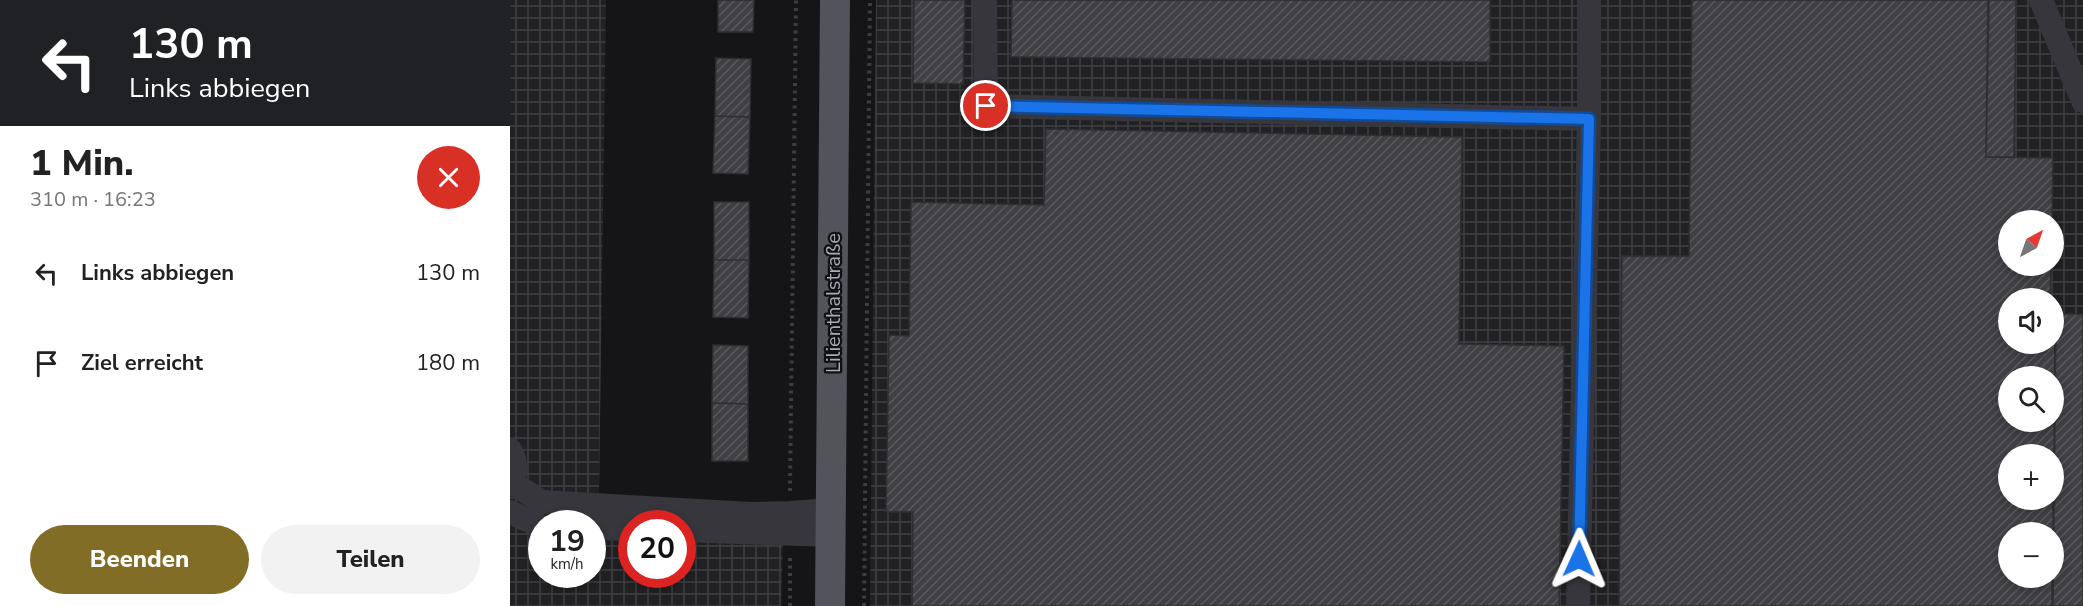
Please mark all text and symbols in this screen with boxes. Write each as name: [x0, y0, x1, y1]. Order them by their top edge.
text: 130 m: [129, 16, 253, 73]
icon: left: [30, 24, 108, 102]
text: Links abbiegen: [129, 70, 310, 107]
pin: [960, 80, 1011, 131]
icon: arrive: [969, 89, 1002, 122]
text: 1 Min.: [30, 139, 134, 188]
button: close: [417, 146, 480, 209]
text: 310 m · 16:23: [30, 186, 156, 213]
north arrow: [1998, 210, 2064, 276]
map controls: [1998, 210, 2064, 588]
street label: Lilienthalstraße: [820, 233, 847, 373]
icon: left: [30, 257, 63, 290]
text: Links abbiegen: [81, 258, 234, 288]
text: 130 m: [416, 258, 480, 288]
button: sound: [1998, 288, 2064, 354]
icon: arrive: [30, 347, 63, 380]
text: Ziel erreicht: [81, 348, 203, 378]
text: 180 m: [416, 348, 480, 378]
button: search: [1998, 366, 2064, 432]
button: +: [1998, 444, 2064, 510]
speed limit sign: 20: [618, 510, 696, 588]
text: 19: [549, 521, 585, 562]
button: −: [1998, 522, 2064, 588]
button: Beenden: [30, 525, 249, 594]
button: Teilen: [261, 525, 480, 594]
position arrow: [1547, 527, 1611, 591]
text: km/h: [550, 554, 584, 574]

